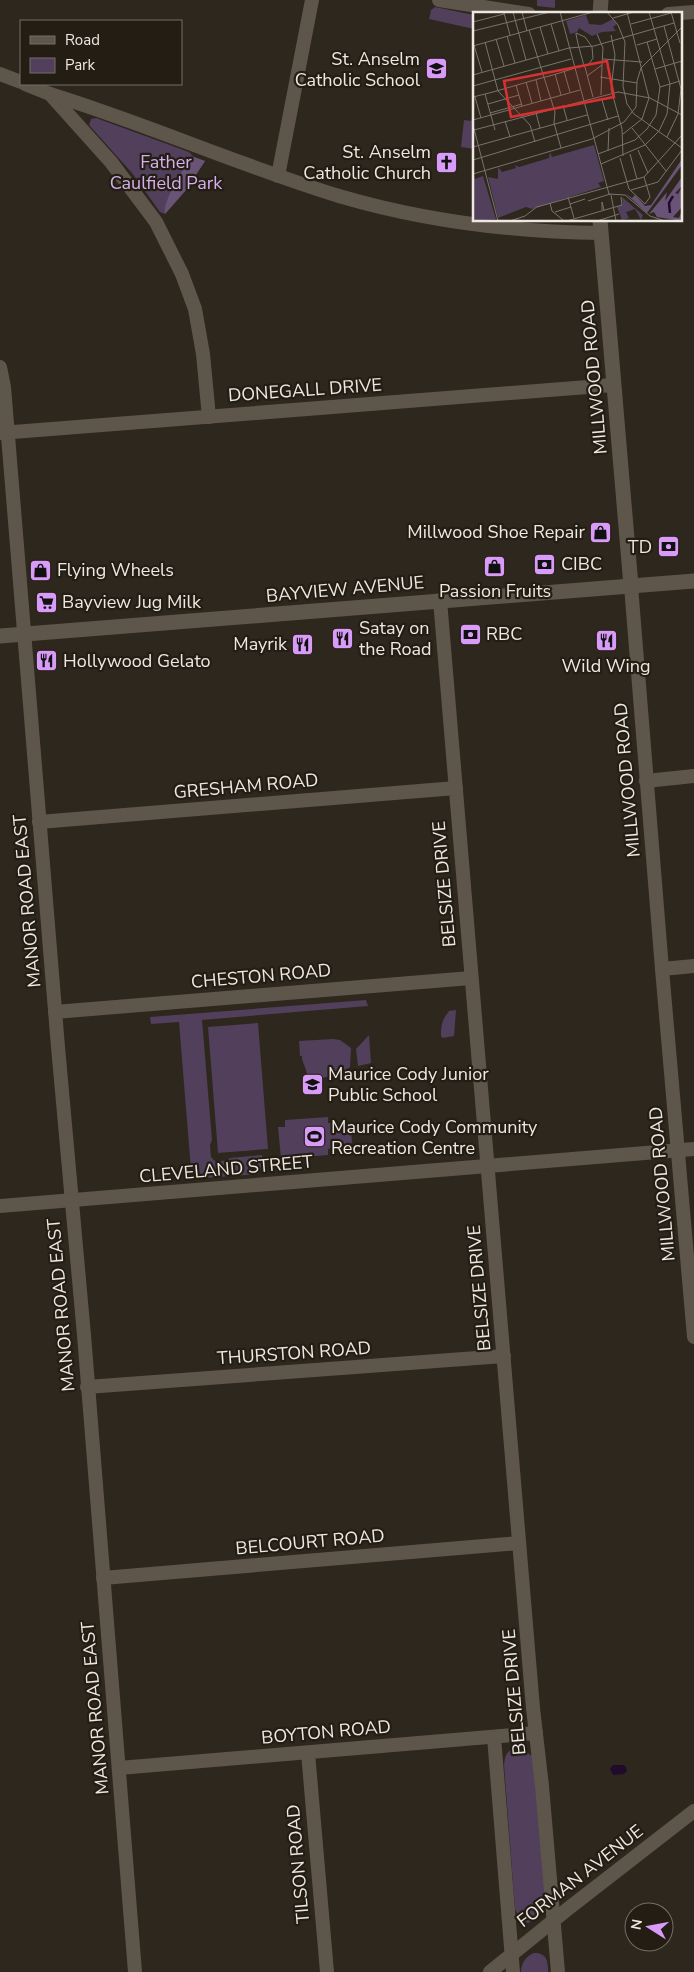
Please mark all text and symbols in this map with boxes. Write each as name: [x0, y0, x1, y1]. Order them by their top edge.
inset map: [473, 12, 682, 221]
legend: [20, 20, 182, 85]
text: Road: [65, 30, 100, 50]
place label: St. Anselm Catholic School: [295, 47, 421, 92]
text: Park: [65, 55, 95, 75]
school or university icon: St. Anselm Catholic School: [424, 57, 448, 81]
place label: St. Anselm Catholic Church: [303, 140, 431, 185]
park label: Father Caulfield Park: [110, 150, 223, 195]
church icon: St. Anselm Catholic Church: [435, 150, 459, 174]
street label: MILLWOOD ROAD: [575, 299, 613, 455]
street label: DONEGALL DRIVE: [227, 373, 383, 407]
place label: Millwood Shoe Repair: [407, 520, 586, 544]
shop icon: Millwood Shoe Repair: [589, 520, 613, 544]
place label: TD: [628, 535, 652, 559]
bank icon: TD: [656, 535, 680, 559]
bank icon: CIBC: [533, 552, 557, 576]
place label: CIBC: [561, 552, 602, 576]
shop icon: Passion Fruits: [483, 554, 507, 578]
shop icon: Flying Wheels: [29, 558, 53, 582]
place label: Flying Wheels: [57, 558, 174, 582]
street label: BAYVIEW AVENUE: [265, 570, 425, 608]
place label: Passion Fruits: [439, 579, 551, 603]
supermarket icon: Bayview Jug Milk: [34, 590, 58, 614]
place label: Bayview Jug Milk: [62, 590, 202, 614]
place label: Satay on the Road: [359, 616, 432, 661]
bank icon: RBC: [458, 622, 482, 646]
place label: RBC: [486, 622, 522, 646]
restaurant icon: Satay on the Road: [331, 626, 355, 650]
restaurant icon: Wild Wing: [594, 629, 618, 653]
place label: Mayrik: [233, 632, 288, 656]
restaurant icon: Mayrik: [291, 632, 315, 656]
restaurant icon: Hollywood Gelato: [35, 649, 59, 673]
place label: Hollywood Gelato: [63, 649, 211, 673]
place label: Wild Wing: [561, 654, 651, 678]
street label: MILLWOOD ROAD: [608, 702, 646, 858]
street label: GRESHAM ROAD: [173, 768, 319, 804]
street label: MANOR ROAD EAST: [7, 813, 47, 989]
street label: BELSIZE DRIVE: [427, 820, 461, 948]
street label: CHESTON ROAD: [190, 958, 332, 994]
place label: Maurice Cody Junior Public School: [328, 1062, 489, 1107]
school or university icon: Maurice Cody Junior Public School: [300, 1072, 324, 1096]
street label: MILLWOOD ROAD: [643, 1106, 681, 1262]
place label: Maurice Cody Community Recreation Centre: [331, 1115, 538, 1160]
sports icon: Maurice Cody Community Recreation Centre: [303, 1125, 327, 1149]
street label: CLEVELAND STREET: [138, 1149, 314, 1189]
street label: MANOR ROAD EAST: [41, 1217, 81, 1393]
street label: BELSIZE DRIVE: [462, 1224, 496, 1352]
street label: THURSTON ROAD: [216, 1336, 372, 1370]
street label: BELCOURT ROAD: [234, 1524, 386, 1560]
street label: MANOR ROAD EAST: [75, 1620, 115, 1796]
street label: BELSIZE DRIVE: [497, 1628, 531, 1756]
street label: BOYTON ROAD: [260, 1714, 392, 1750]
street label: TILSON ROAD: [281, 1803, 315, 1925]
street label: FORMAN AVENUE: [513, 1820, 647, 1932]
north arrow: [624, 1902, 674, 1952]

